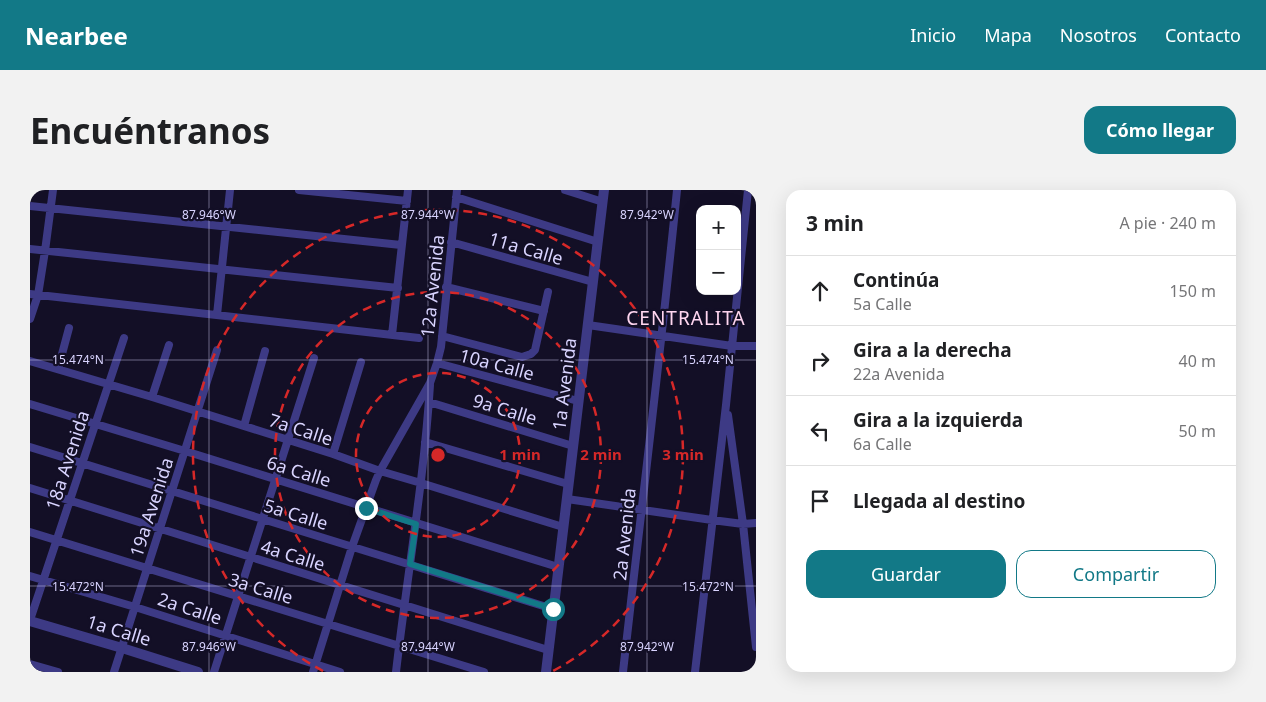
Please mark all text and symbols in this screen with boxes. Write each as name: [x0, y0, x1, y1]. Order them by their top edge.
text: Nearbee: [25, 19, 128, 52]
text: Inicio: [910, 23, 956, 47]
text: Mapa: [984, 23, 1032, 47]
text: Nosotros: [1060, 23, 1137, 47]
text: Contacto: [1165, 23, 1241, 47]
button: Cómo llegar: [1084, 106, 1236, 154]
text: Encuéntranos: [30, 107, 270, 154]
map controls: [696, 205, 741, 295]
button: +: [696, 205, 741, 250]
text: 87.946°W: [182, 206, 236, 223]
text: 87.944°W: [401, 206, 455, 223]
text: 87.942°W: [620, 206, 674, 223]
text: 3 min: [806, 209, 864, 237]
text: A pie · 240 m: [1119, 212, 1216, 234]
street label: 11a Calle: [486, 226, 566, 270]
street label: 12a Avenida: [415, 233, 449, 339]
button: −: [696, 250, 741, 295]
text: Continúa: [853, 267, 939, 293]
icon: ahead: [806, 277, 834, 305]
text: 150 m: [1169, 280, 1216, 302]
text: 5a Calle: [853, 293, 912, 315]
district label: CENTRALITA: [626, 305, 746, 331]
street label: 1a Avenida: [546, 336, 582, 432]
text: Gira a la derecha: [853, 337, 1012, 363]
street label: 10a Calle: [457, 343, 537, 385]
icon: right: [806, 347, 834, 375]
text: 40 m: [1179, 350, 1216, 372]
text: 15.474°N: [52, 351, 104, 368]
text: 15.474°N: [682, 351, 734, 368]
text: 22a Avenida: [853, 363, 945, 385]
street label: 9a Calle: [470, 388, 540, 430]
street label: 18a Avenida: [40, 407, 94, 513]
street label: 7a Calle: [266, 407, 336, 451]
text: Gira a la izquierda: [853, 407, 1023, 433]
icon: left: [806, 417, 834, 445]
text: 50 m: [1179, 420, 1216, 442]
text: 6a Calle: [853, 433, 912, 455]
text: 1 min: [499, 444, 541, 464]
text: 2 min: [580, 444, 622, 464]
text: 3 min: [662, 444, 704, 464]
centre of rings: [429, 446, 447, 464]
street label: 6a Calle: [264, 450, 334, 492]
street label: 19a Avenida: [124, 454, 178, 560]
street label: 2a Avenida: [607, 487, 641, 581]
icon: arrive: [806, 487, 834, 515]
text: Llegada al destino: [853, 488, 1025, 514]
street label: 5a Calle: [261, 493, 331, 535]
route end: [355, 497, 378, 520]
street label: 4a Calle: [258, 534, 328, 576]
button: Guardar: [806, 550, 1006, 598]
button: Compartir: [1016, 550, 1216, 598]
street label: 3a Calle: [226, 567, 296, 609]
text: 15.472°N: [52, 578, 104, 595]
text: 15.472°N: [682, 578, 734, 595]
street label: 2a Calle: [155, 586, 225, 630]
route start: [542, 598, 565, 621]
street label: 1a Calle: [84, 609, 154, 651]
text: 87.946°W: [182, 638, 236, 655]
text: 87.944°W: [401, 638, 455, 655]
text: 87.942°W: [620, 638, 674, 655]

